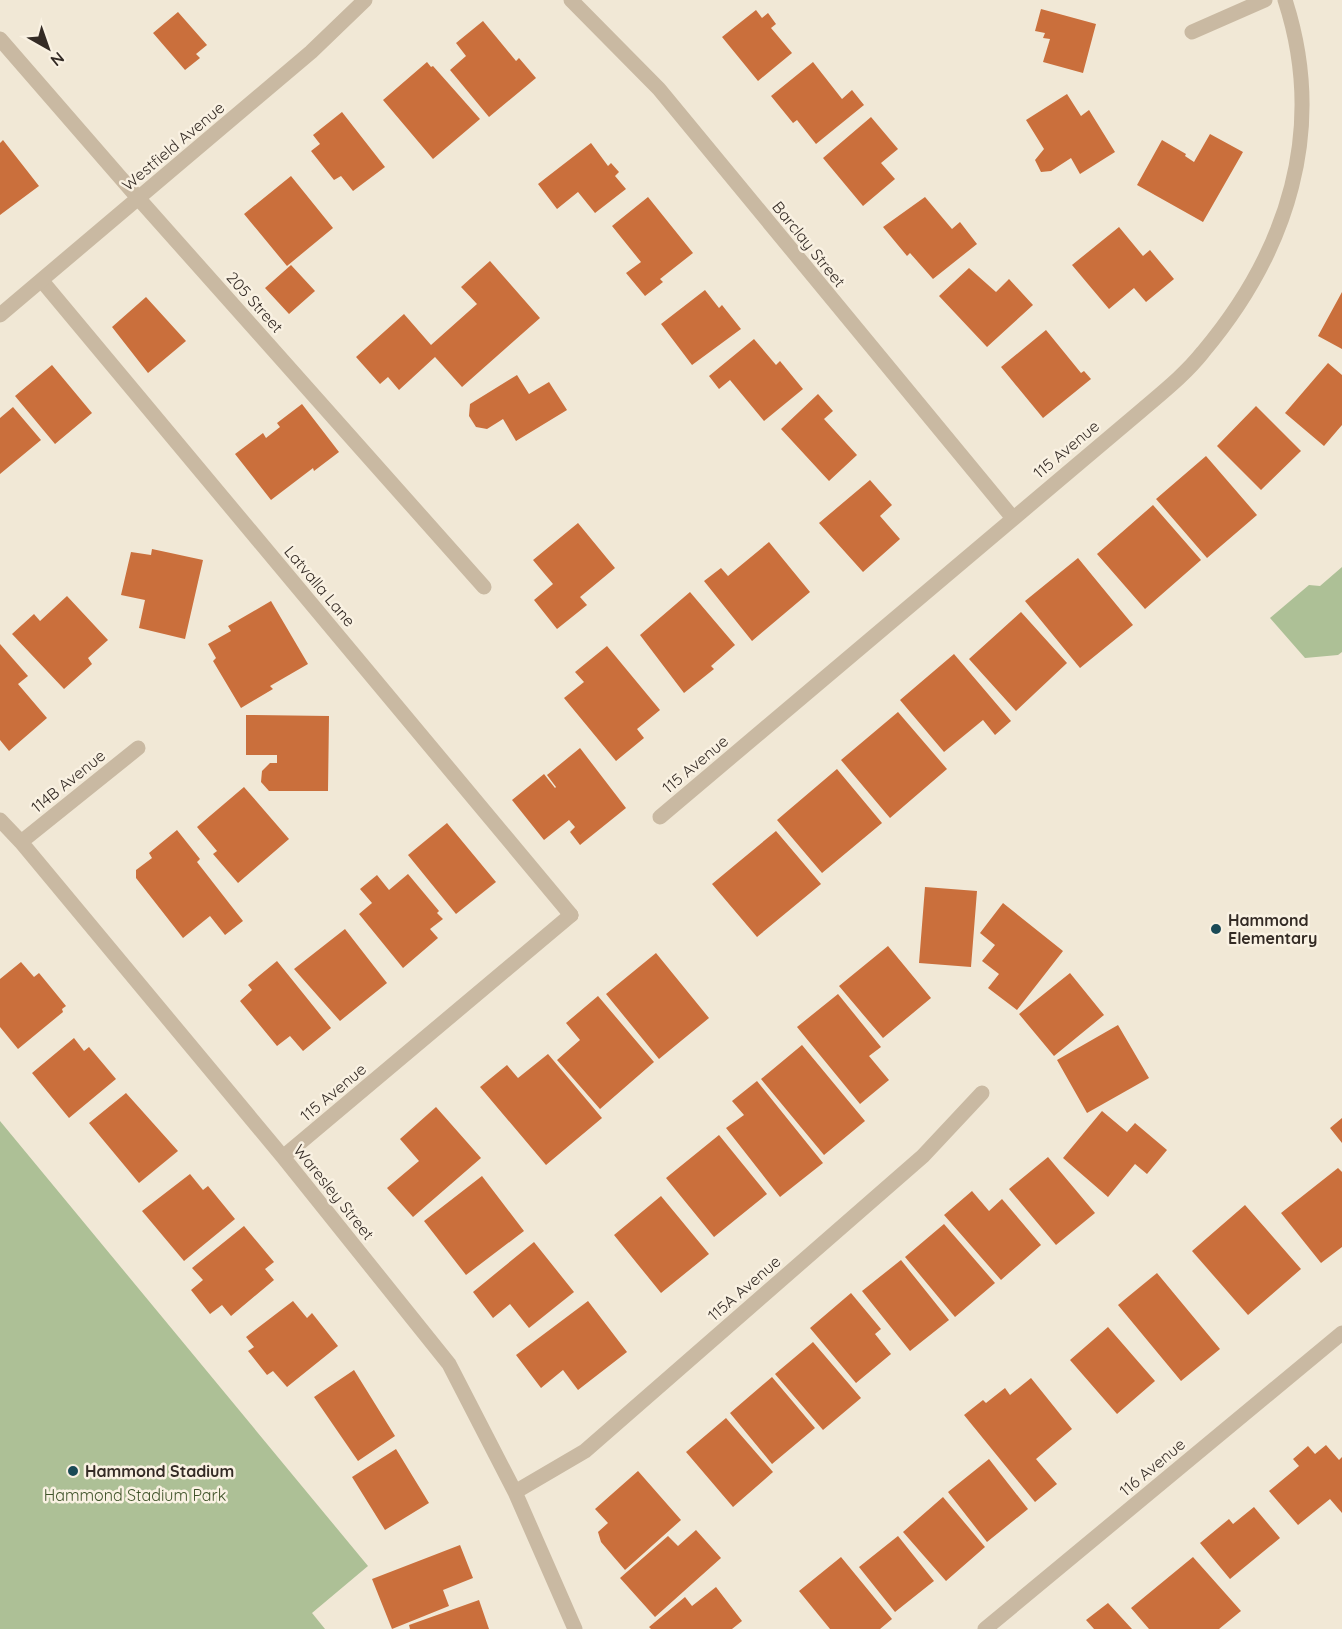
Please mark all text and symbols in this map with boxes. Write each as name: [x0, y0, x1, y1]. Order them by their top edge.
north arrow: [18, 18, 78, 78]
text: N: [47, 48, 69, 71]
street label: Westfield Avenue: [118, 97, 228, 195]
street label: Barclay Street: [768, 197, 850, 291]
street label: 205 Street: [222, 267, 288, 337]
street label: 115 Avenue: [1029, 416, 1103, 482]
street label: Latvalla Lane: [280, 541, 360, 631]
street label: 115 Avenue: [658, 731, 732, 797]
street label: 114B Avenue: [27, 745, 109, 817]
place label: Hammond Elementary: [1228, 910, 1317, 948]
marker: Hammond Elementary: [1209, 922, 1223, 936]
street label: 115 Avenue: [296, 1059, 370, 1125]
street label: Waresley Street: [289, 1140, 379, 1244]
street label: 115A Avenue: [703, 1251, 785, 1325]
street label: 116 Avenue: [1115, 1434, 1189, 1500]
place label: Hammond Stadium: [85, 1461, 234, 1481]
marker: Hammond Stadium: [66, 1464, 80, 1478]
park label: Hammond Stadium Park: [44, 1485, 226, 1505]

